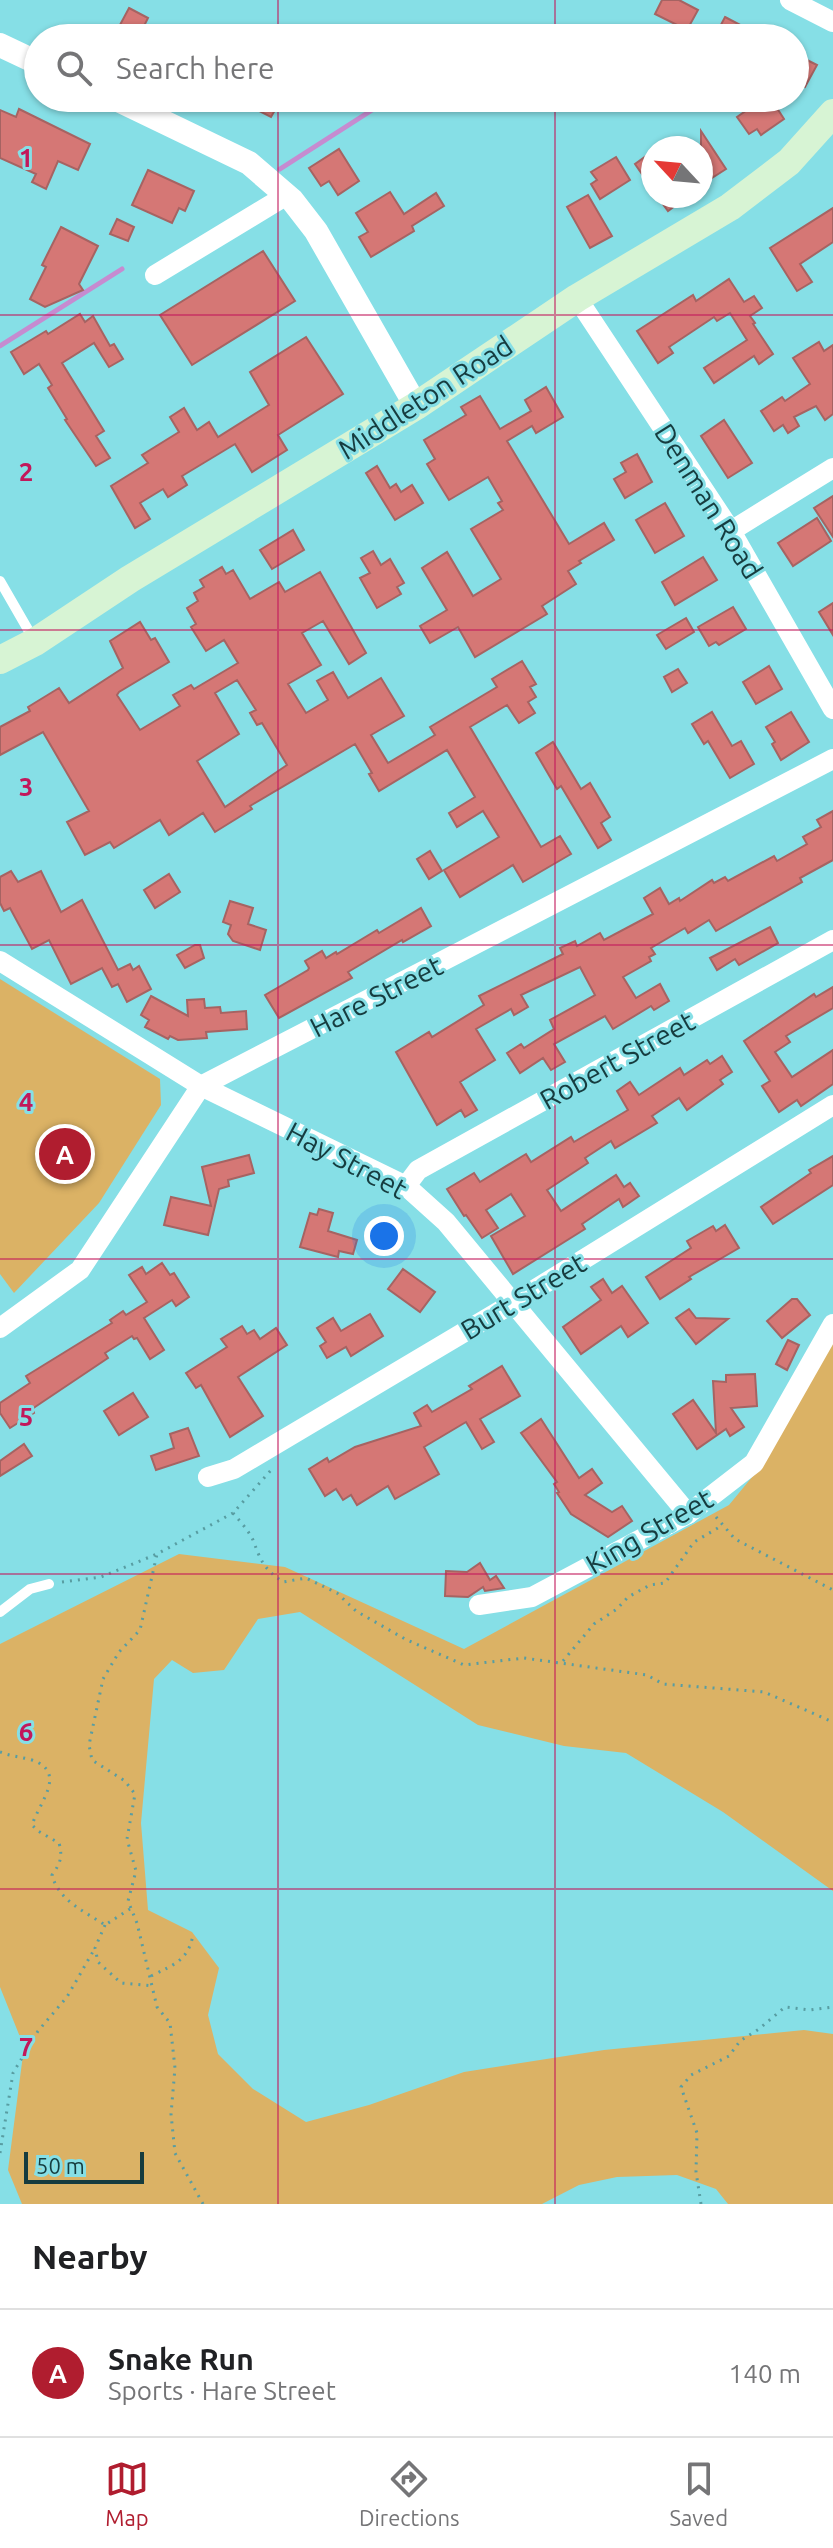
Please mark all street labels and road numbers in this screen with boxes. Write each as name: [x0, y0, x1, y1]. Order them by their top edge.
street label: Middleton Road: [332, 329, 518, 465]
street label: Denman Road: [649, 418, 769, 584]
street label: Hare Street: [305, 949, 447, 1043]
street label: Robert Street: [534, 1005, 700, 1115]
street label: Hay Street: [281, 1115, 413, 1205]
street label: Burt Street: [455, 1247, 591, 1345]
street label: King Street: [580, 1482, 718, 1580]

